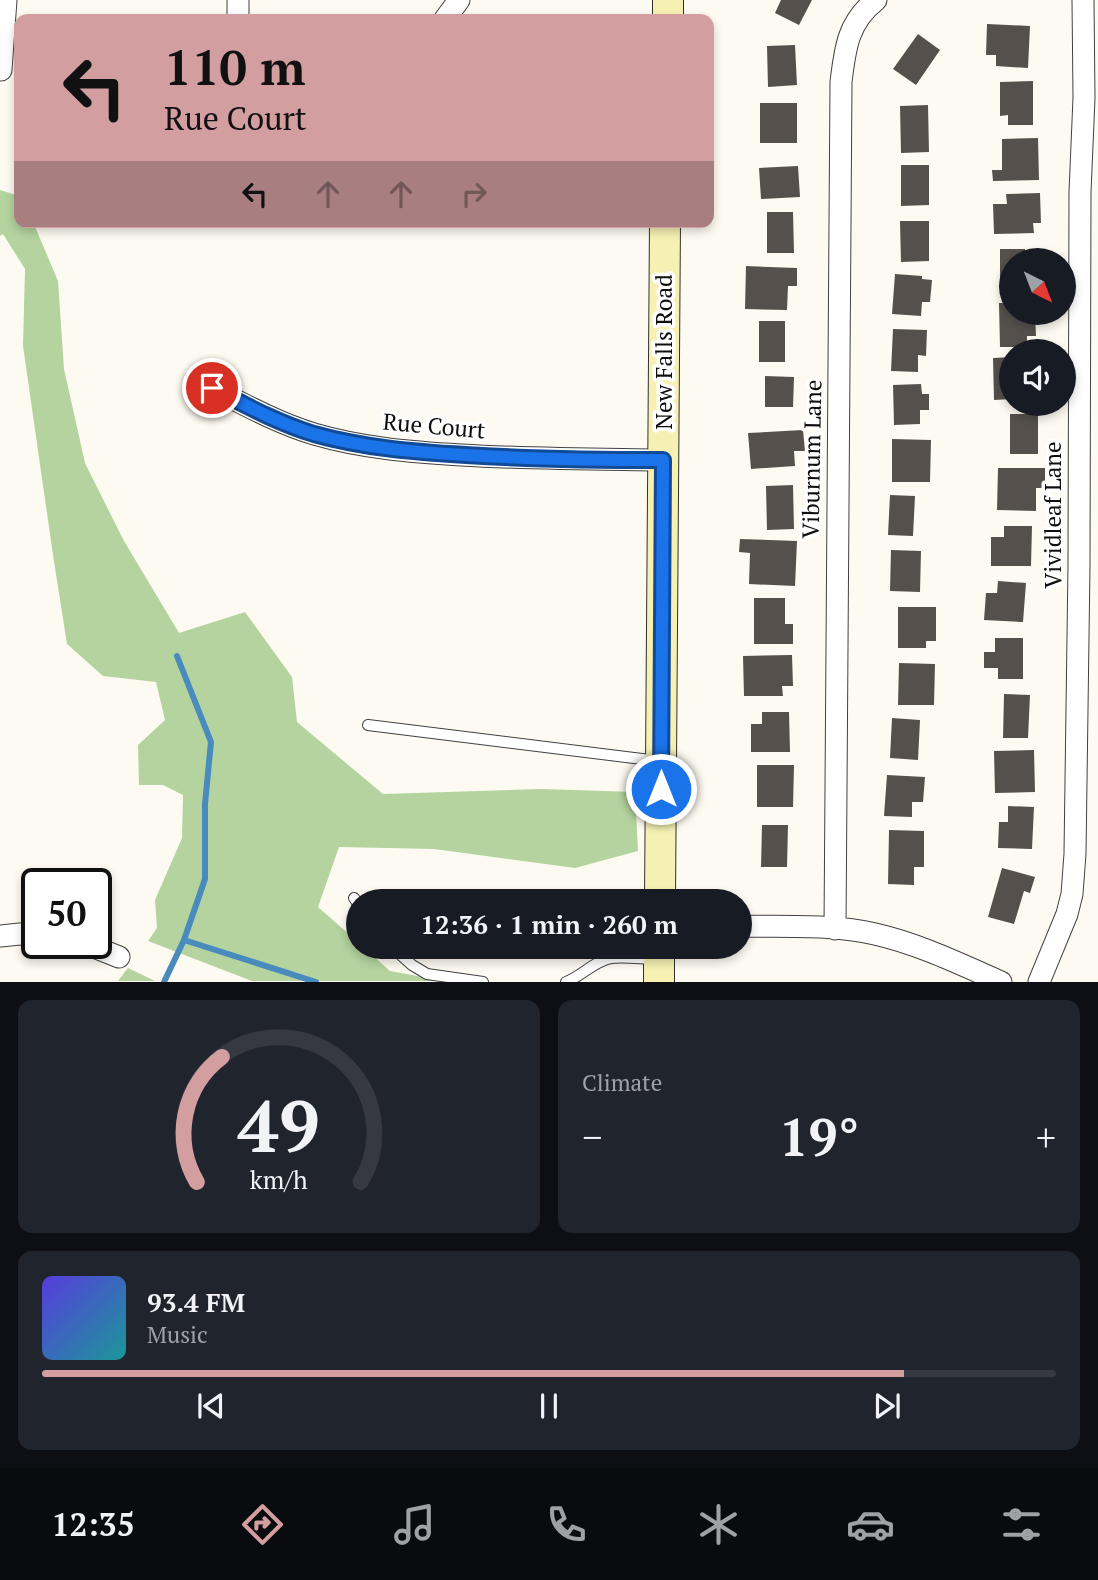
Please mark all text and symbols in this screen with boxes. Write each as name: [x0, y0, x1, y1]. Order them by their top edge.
text: 110 m: [164, 34, 306, 99]
icon: left: [49, 42, 140, 133]
text: Rue Court: [164, 97, 307, 139]
icon: left: [236, 175, 274, 213]
icon: ahead: [309, 175, 347, 213]
icon: ahead: [382, 175, 420, 213]
icon: right: [455, 175, 493, 213]
north arrow: [999, 248, 1076, 326]
map controls: [999, 248, 1076, 416]
street label: New Falls Road: [648, 274, 679, 430]
button: sound: [999, 339, 1076, 416]
pin: [182, 358, 242, 418]
icon: arrive: [193, 369, 231, 407]
street label: Viburnum Lane: [795, 379, 828, 539]
street label: Rue Court: [382, 406, 487, 445]
street label: Vividleaf Lane: [1037, 441, 1068, 589]
position arrow: [624, 752, 698, 826]
speed limit sign: 50: [21, 868, 112, 959]
text: 12:36 · 1 min · 260 m: [420, 907, 678, 941]
text: Climate: [582, 1067, 662, 1098]
text: 49: [238, 1077, 320, 1174]
text: 19°: [779, 1102, 859, 1171]
text: −: [582, 1112, 602, 1162]
text: +: [1036, 1112, 1056, 1162]
text: km/h: [250, 1163, 308, 1196]
text: 93.4 FM: [147, 1285, 245, 1319]
text: Music: [147, 1319, 208, 1350]
icon: previous: [192, 1387, 230, 1425]
icon: pause: [530, 1387, 568, 1425]
icon: next: [868, 1387, 906, 1425]
icon: directions: [238, 1500, 287, 1549]
icon: music: [390, 1500, 439, 1549]
icon: phone: [542, 1500, 591, 1549]
icon: climate: [694, 1500, 743, 1549]
icon: car: [846, 1500, 895, 1549]
icon: filters: [997, 1500, 1046, 1549]
text: 12:35: [51, 1503, 135, 1545]

